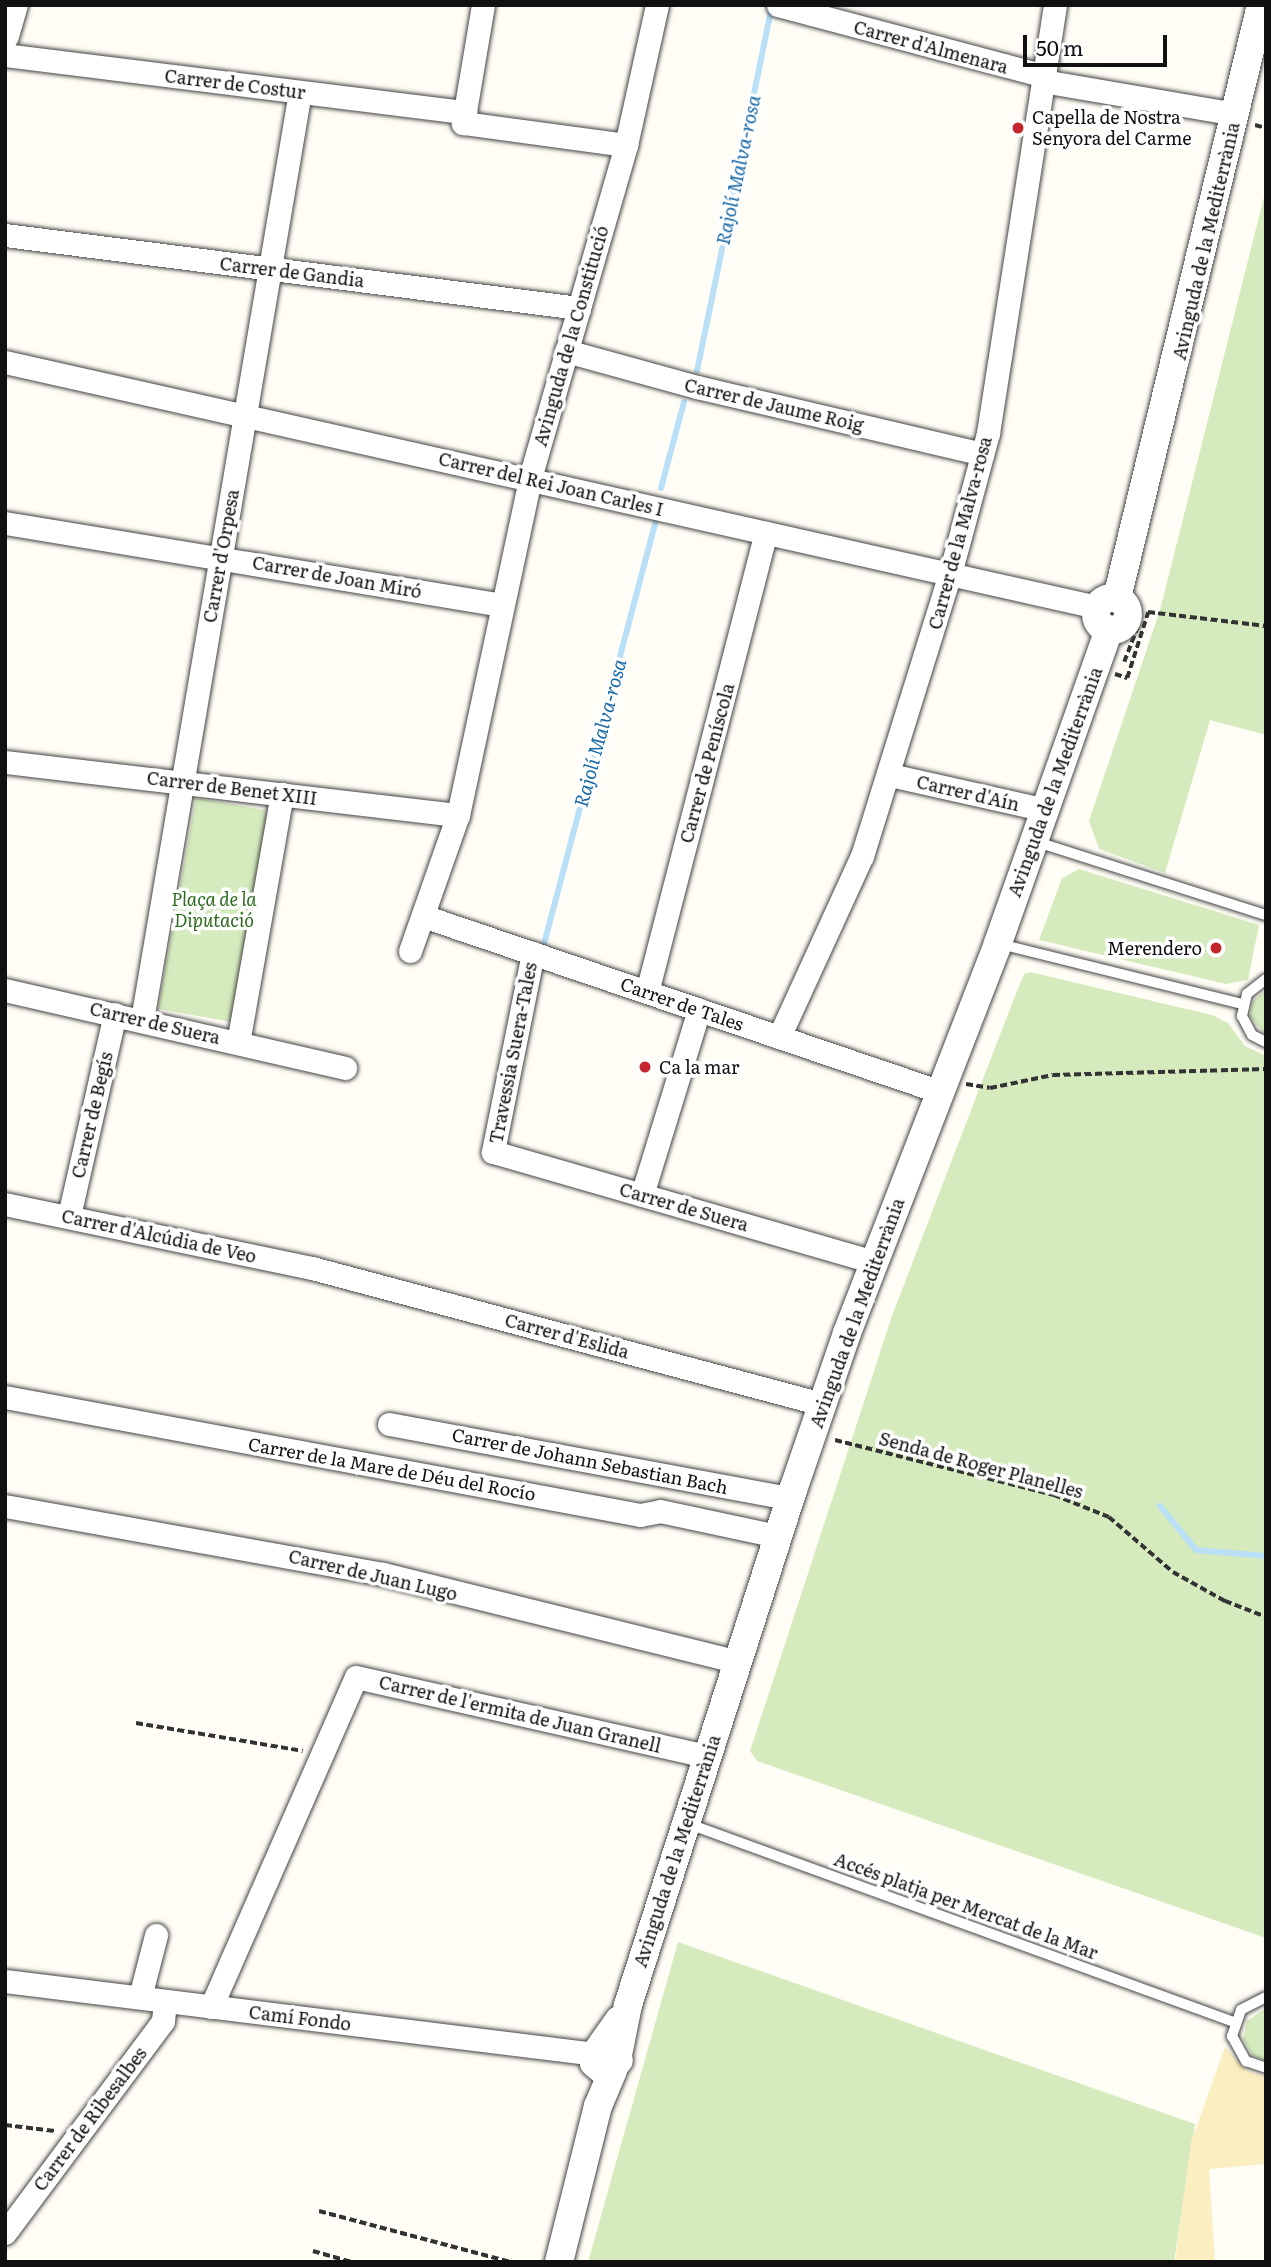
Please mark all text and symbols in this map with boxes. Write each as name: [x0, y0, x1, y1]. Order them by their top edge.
street label: Carrer d'Almenara: [851, 16, 1011, 78]
scale bar: [1026, 21, 1170, 65]
text: 50 m: [1036, 31, 1083, 62]
street label: Carrer de Costur: [163, 65, 307, 103]
water label: Rajolí Malva-rosa: [711, 93, 765, 247]
place label: Capella de Nostra Senyora del Carme: [1032, 107, 1192, 150]
marker: Capella de Nostra Senyora del Carme: [1010, 120, 1026, 136]
street label: Avinguda de la Mediterrània: [1168, 120, 1244, 362]
street label: Avinguda de la Constitució: [529, 223, 613, 449]
street label: Carrer de Gandia: [219, 252, 365, 292]
street label: Carrer de Jaume Roig: [682, 374, 866, 436]
street label: Carrer de la Malva-rosa: [924, 434, 996, 632]
street label: Carrer del Rei Joan Carles I: [437, 448, 665, 520]
street label: Carrer d'Orpesa: [199, 488, 243, 624]
street label: Carrer de Joan Miró: [251, 551, 423, 603]
water label: Rajolí Malva-rosa: [569, 656, 631, 810]
street label: Avinguda de la Mediterrània: [1003, 664, 1107, 900]
street label: Carrer de Peníscola: [675, 681, 739, 845]
street label: Carrer de Benet XIII: [146, 767, 318, 809]
street label: Carrer d'Aín: [915, 771, 1021, 815]
park label: Plaça de la Diputació: [171, 889, 257, 932]
place label: Merendero: [1107, 937, 1202, 959]
marker: Merendero: [1208, 940, 1224, 956]
street label: Travessia Suera-Tales: [485, 960, 541, 1146]
street label: Carrer de Tales: [618, 973, 746, 1035]
street label: Carrer de Suera: [88, 997, 222, 1049]
street label: Carrer de Begís: [67, 1050, 117, 1180]
place label: Ca la mar: [659, 1056, 740, 1078]
marker: Ca la mar: [637, 1059, 653, 1075]
street label: Carrer de Suera: [617, 1178, 751, 1236]
street label: Avinguda de la Mediterrània: [805, 1195, 909, 1431]
street label: Carrer d'Alcúdia de Veo: [60, 1205, 258, 1267]
street label: Carrer d'Eslida: [503, 1309, 631, 1363]
street label: Carrer de Johann Sebastian Bach: [450, 1424, 730, 1498]
street label: Senda de Roger Planelles: [877, 1427, 1085, 1503]
street label: Carrer de la Mare de Déu del Rocío: [247, 1433, 537, 1505]
street label: Carrer de Juan Lugo: [287, 1545, 459, 1605]
street label: Carrer de l'ermita de Juan Granell: [377, 1671, 663, 1757]
street label: Avinguda de la Mediterrània: [629, 1732, 725, 1970]
street label: Accés platja per Mercat de la Mar: [831, 1848, 1101, 1964]
street label: Camí Fondo: [248, 2001, 352, 2035]
street label: Carrer de Ribesalbes: [29, 2043, 151, 2195]

